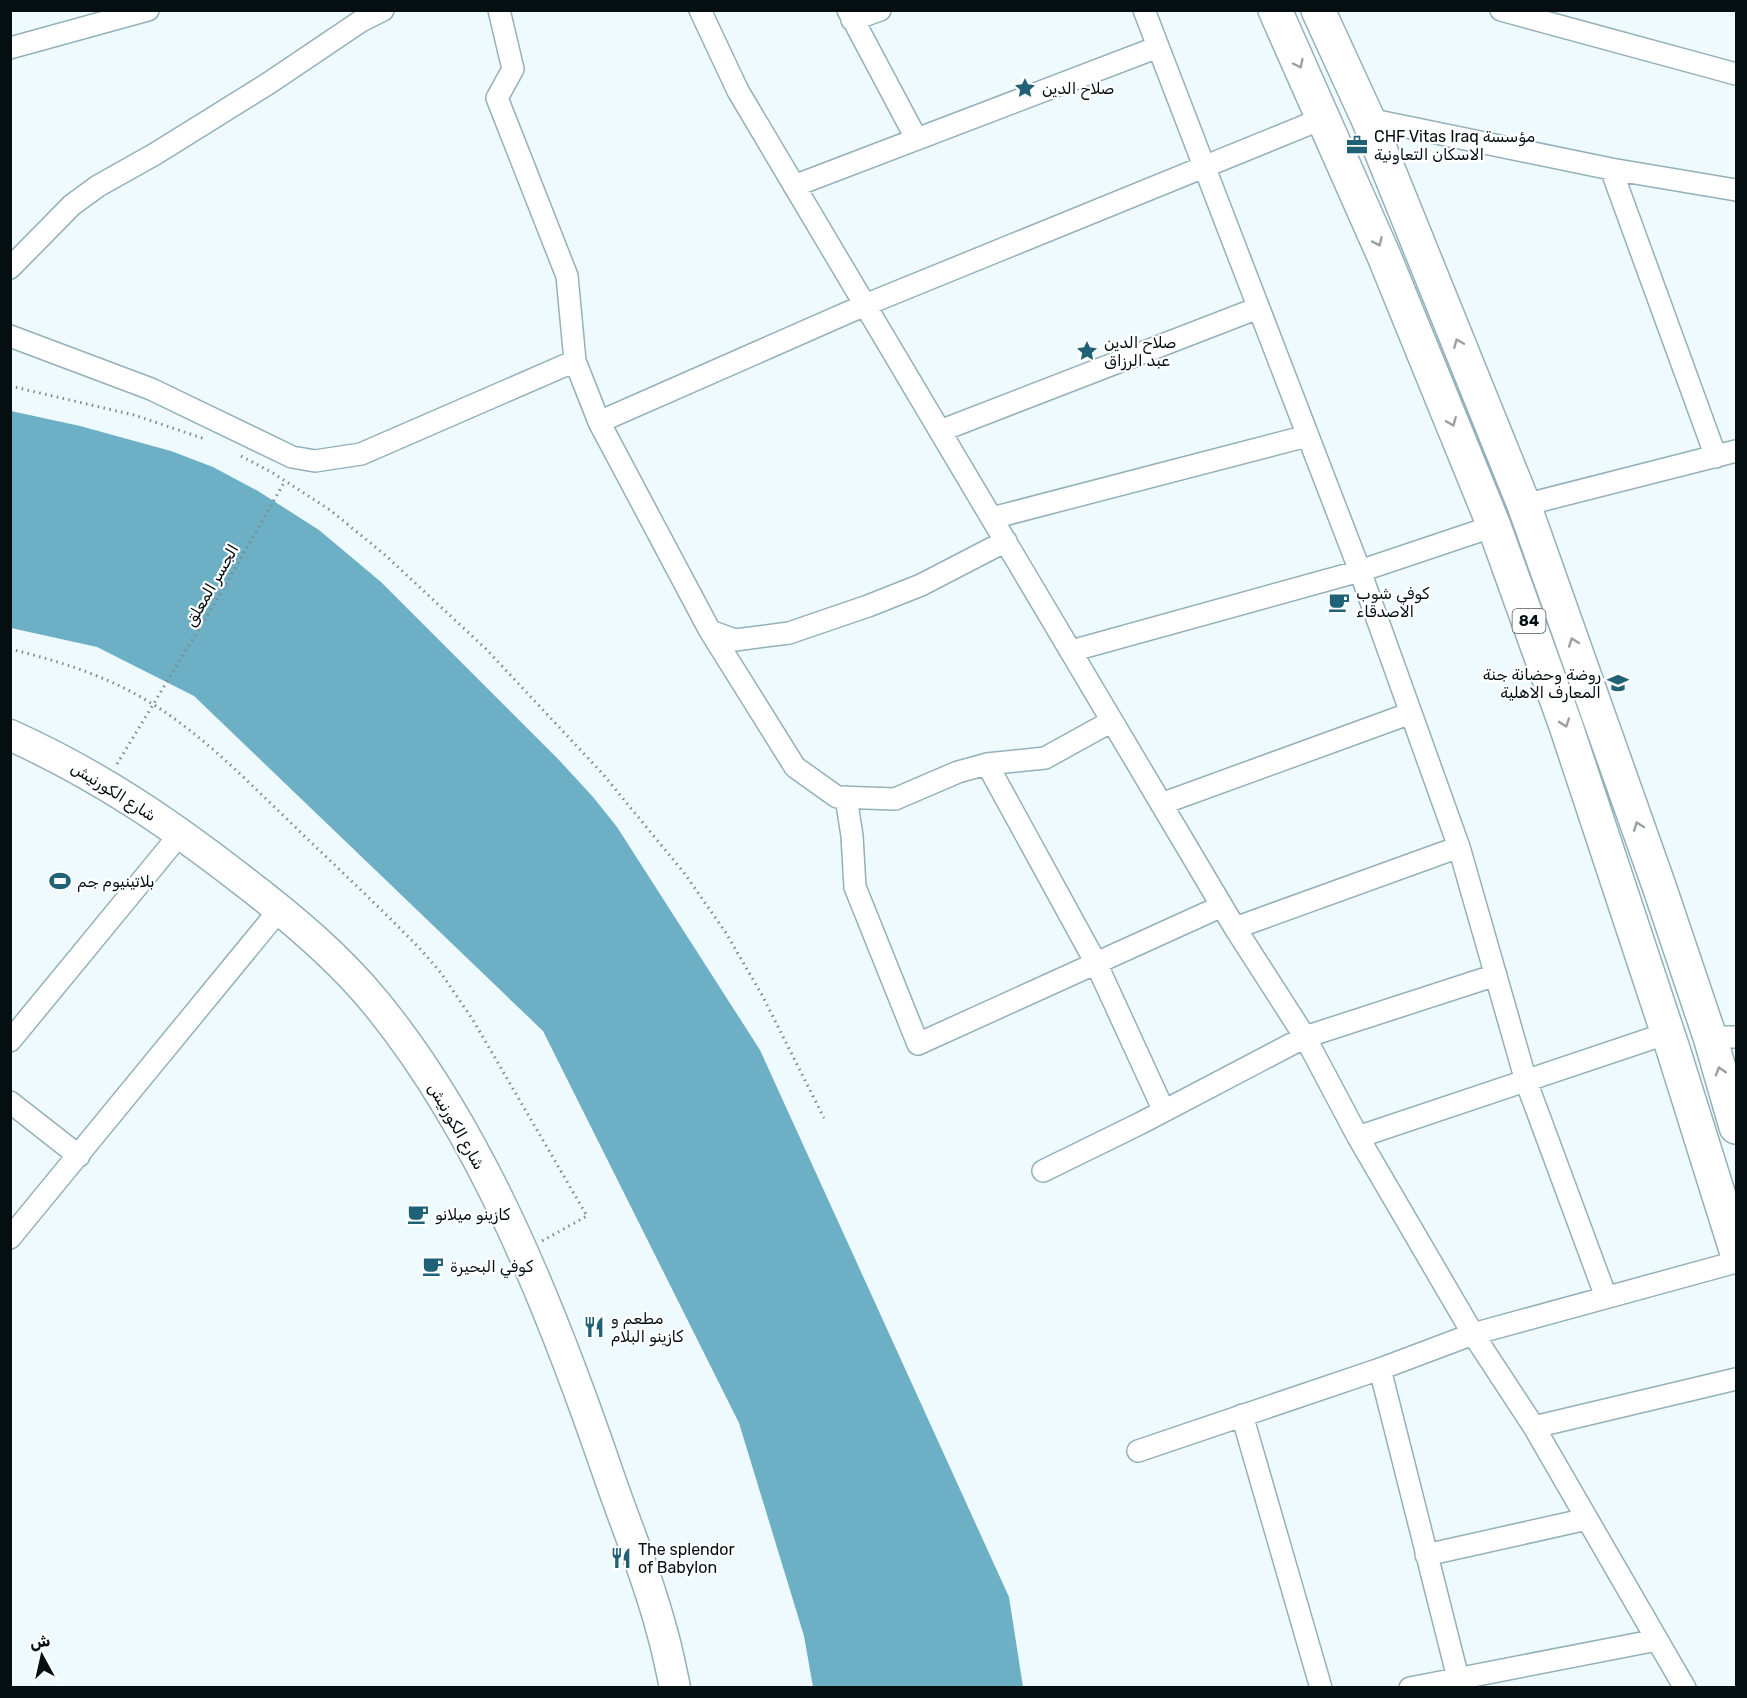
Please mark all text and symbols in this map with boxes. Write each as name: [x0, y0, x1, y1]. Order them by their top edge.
one-way arrow: [1292, 57, 1304, 68]
place icon: صلاح الدين: [1013, 76, 1037, 100]
place label: صلاح الدين: [1042, 79, 1114, 100]
place label: CHF Vitas Iraq مؤسسة الاسكان التعاونية: [1374, 127, 1535, 165]
office icon: CHF Vitas Iraq مؤسسة الاسكان التعاونية: [1345, 133, 1369, 157]
one-way arrow: [1371, 235, 1383, 246]
place label: صلاح الدين عبد الرزاق: [1104, 333, 1176, 371]
one-way arrow: [1453, 338, 1465, 349]
place icon: صلاح الدين عبد الرزاق: [1075, 339, 1099, 363]
one-way arrow: [1445, 416, 1457, 427]
street label: الجسر المعلق: [180, 541, 243, 630]
place label: كوفي شوب الاصدقاء: [1356, 584, 1430, 621]
cafe icon: كوفي شوب الاصدقاء: [1327, 590, 1351, 614]
road number: 84: [1512, 609, 1546, 633]
one-way arrow: [1567, 637, 1580, 648]
place label: روضة وحضانة جنة المعارف الاهلية: [1483, 665, 1601, 703]
school or university icon: روضة وحضانة جنة المعارف الاهلية: [1606, 671, 1630, 695]
one-way arrow: [1558, 717, 1570, 728]
street label: شارع الكورنيش: [67, 758, 160, 827]
one-way arrow: [1632, 821, 1645, 832]
sports icon: بلاتينيوم جم: [48, 869, 72, 893]
place label: بلاتينيوم جم: [77, 872, 154, 892]
one-way arrow: [1715, 1066, 1727, 1077]
street label: شارع الكورنيش: [422, 1080, 489, 1174]
cafe icon: كازينو ميلانو: [406, 1202, 430, 1226]
place label: كازينو ميلانو: [435, 1205, 511, 1225]
cafe icon: كوفي البحيرة: [421, 1254, 445, 1278]
place label: كوفي البحيرة: [450, 1257, 534, 1279]
place label: مطعم و كازينو البلام: [611, 1309, 684, 1347]
restaurant icon: مطعم و كازينو البلام: [582, 1315, 606, 1339]
place label: The splendor of Babylon: [638, 1540, 735, 1577]
restaurant icon: The splendor of Babylon: [609, 1546, 633, 1570]
north arrow: [12, 1626, 72, 1686]
text: ش: [29, 1631, 51, 1652]

